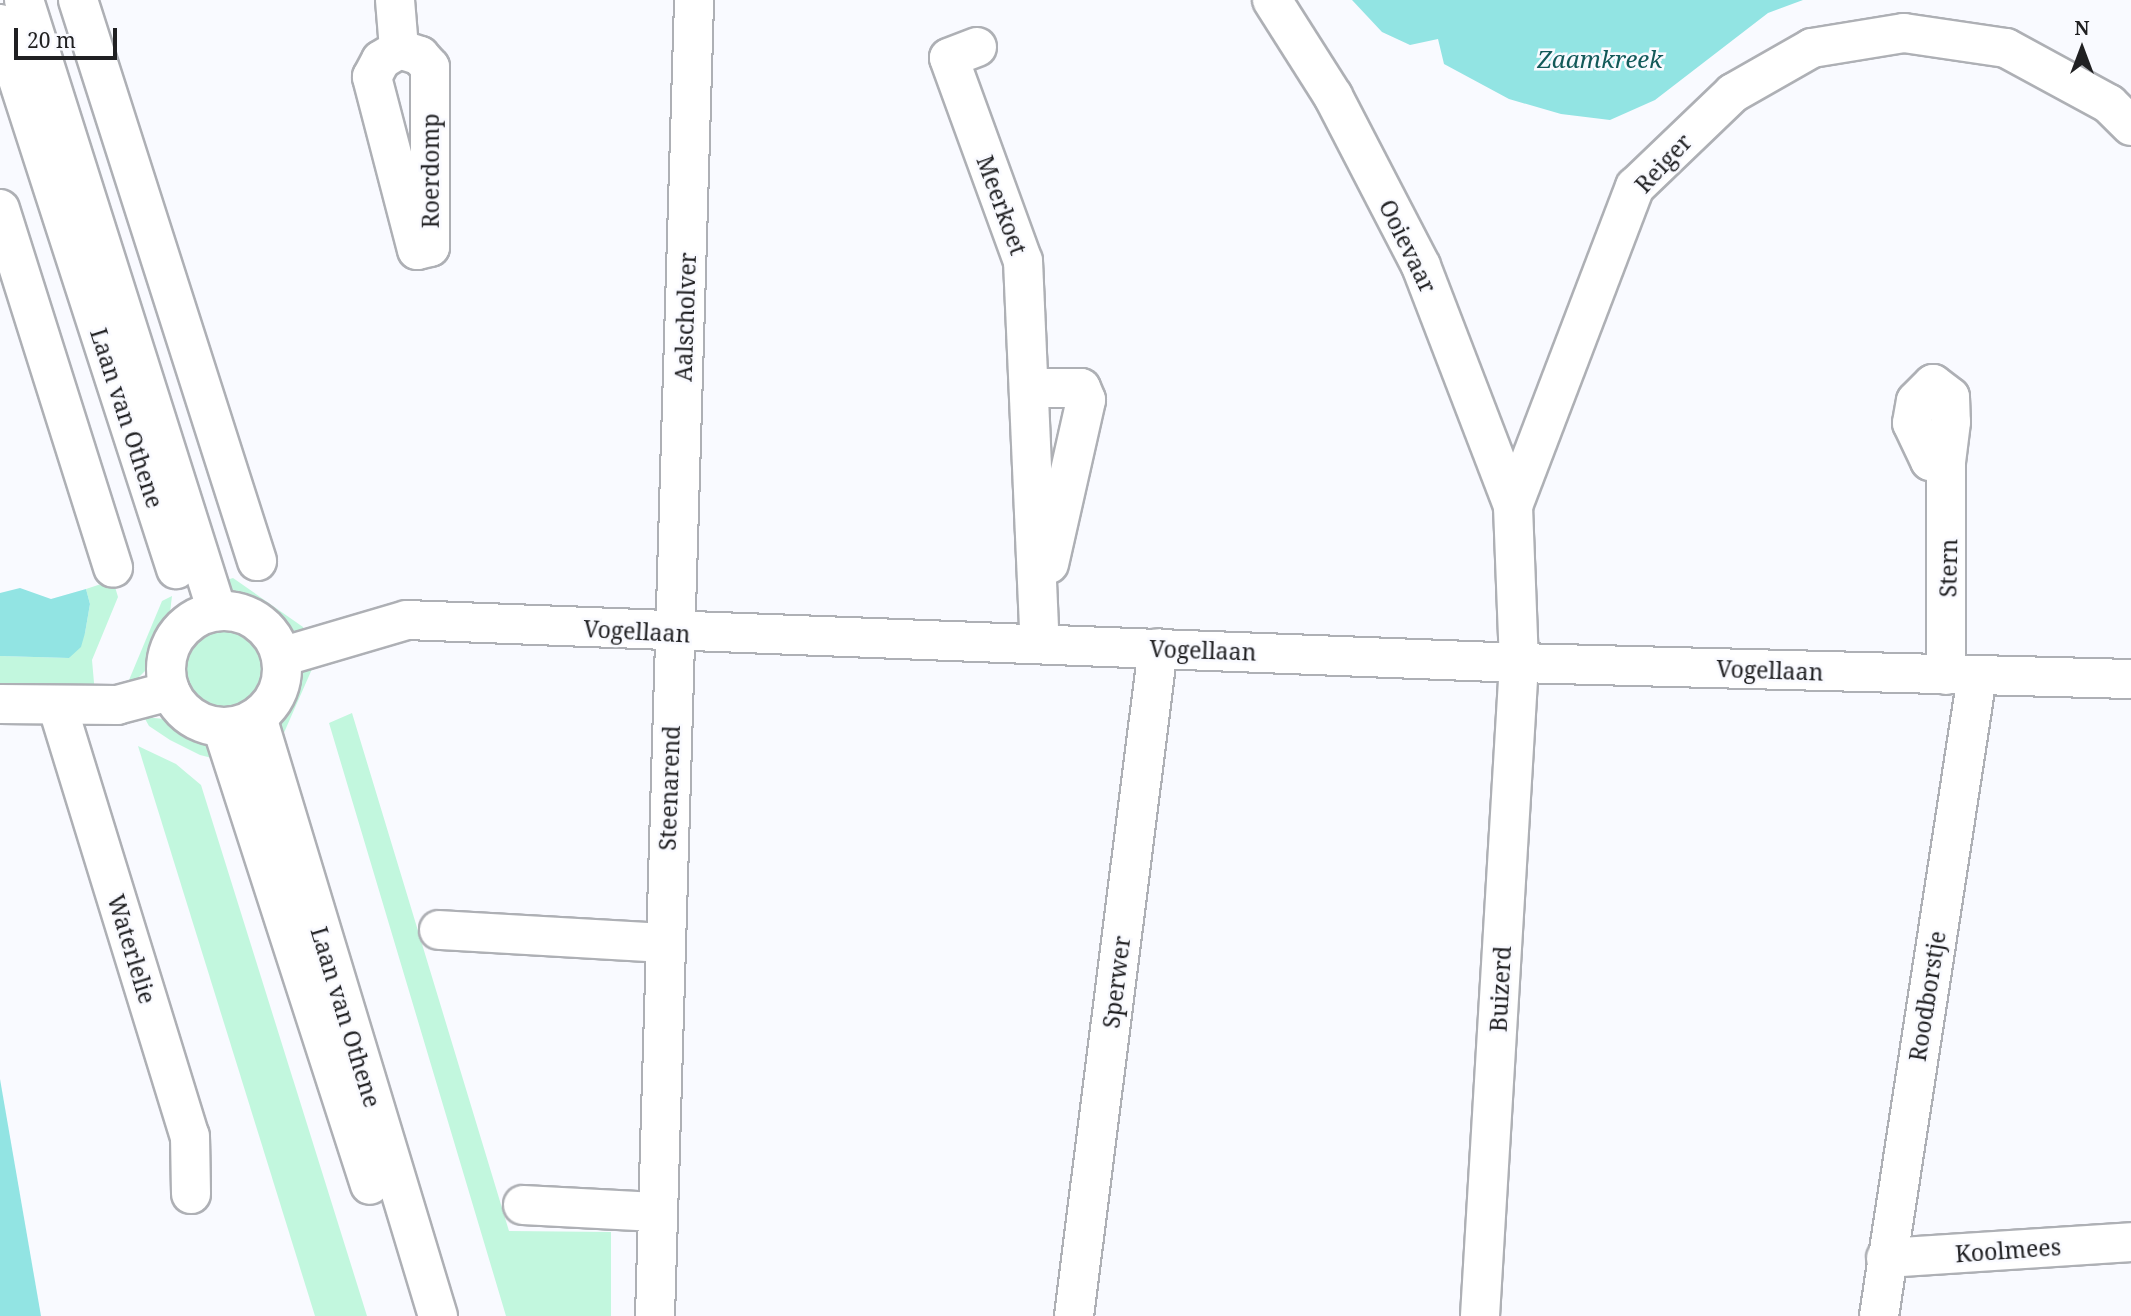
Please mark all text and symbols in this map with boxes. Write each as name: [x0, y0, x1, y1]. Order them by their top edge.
scale bar: [18, 14, 121, 58]
north arrow: [2047, 14, 2117, 84]
text: N: [2075, 15, 2089, 41]
text: 20 m: [27, 26, 76, 54]
water label: Zaamkreek: [1537, 45, 1663, 73]
street label: Roerdomp: [416, 114, 444, 228]
street label: Reiger: [1629, 128, 1697, 198]
street label: Meerkoet: [971, 152, 1033, 258]
street label: Ooievaar: [1374, 195, 1442, 297]
street label: Aalscholver: [669, 252, 701, 382]
street label: Laan van Othene: [85, 325, 169, 511]
street label: Stern: [1934, 538, 1962, 598]
street label: Vogellaan: [583, 614, 691, 648]
street label: Vogellaan: [1149, 634, 1257, 666]
street label: Vogellaan: [1716, 654, 1824, 686]
street label: Steenarend: [653, 725, 685, 851]
street label: Waterlelie: [102, 891, 162, 1007]
street label: Laan van Othene: [305, 923, 387, 1111]
street label: Roodborstje: [1903, 929, 1951, 1063]
street label: Sperwer: [1097, 934, 1135, 1030]
street label: Buizerd: [1484, 945, 1516, 1033]
street label: Koolmees: [1954, 1233, 2062, 1267]

